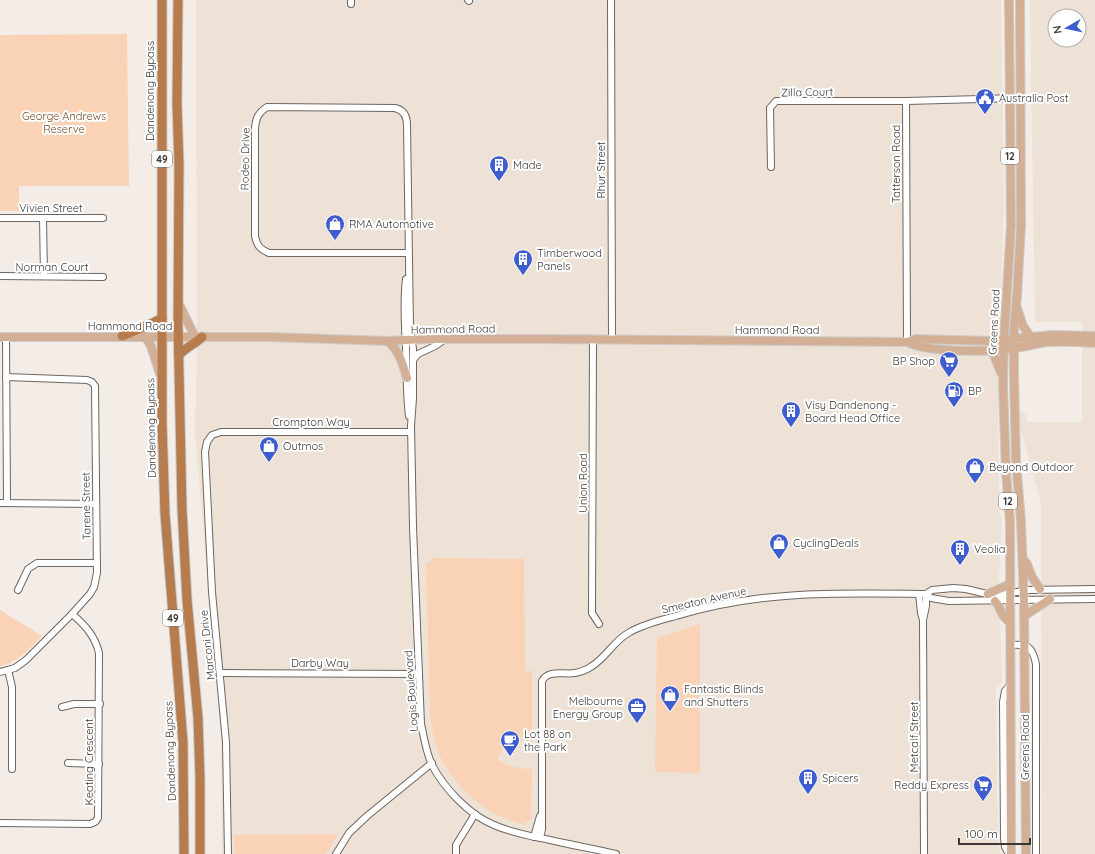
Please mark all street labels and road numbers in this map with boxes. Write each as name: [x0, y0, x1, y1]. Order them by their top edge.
street label: Dandenong Bypass: [143, 41, 157, 141]
street label: Zilla Court: [781, 85, 833, 99]
street label: Tatterson Road: [889, 125, 903, 203]
street label: Rodeo Drive: [237, 127, 253, 191]
street label: Rhur Street: [594, 141, 608, 199]
road number: 12: [1001, 148, 1019, 164]
road number: 49: [152, 151, 172, 167]
street label: Vivien Street: [19, 201, 83, 215]
street label: Norman Court: [16, 260, 89, 274]
street label: Greens Road: [985, 289, 1003, 355]
street label: Hammond Road: [88, 319, 172, 333]
street label: Hammond Road: [411, 321, 495, 337]
street label: Hammond Road: [735, 323, 819, 337]
street label: Dandenong Bypass: [143, 378, 159, 478]
street label: Crompton Way: [272, 415, 350, 429]
street label: Union Road: [576, 453, 590, 513]
street label: Tarene Street: [78, 472, 94, 540]
road number: 12: [999, 493, 1017, 509]
street label: Smeaton Avenue: [660, 583, 748, 617]
street label: Marconi Drive: [196, 609, 218, 681]
road number: 49: [163, 610, 183, 626]
street label: Logis Boulevard: [401, 650, 421, 732]
street label: Darby Way: [291, 656, 349, 670]
street label: Dandenong Bypass: [161, 701, 179, 801]
street label: Metcalf Street: [907, 701, 921, 772]
street label: Greens Road: [1018, 714, 1032, 780]
street label: Keating Crescent: [82, 718, 96, 805]

